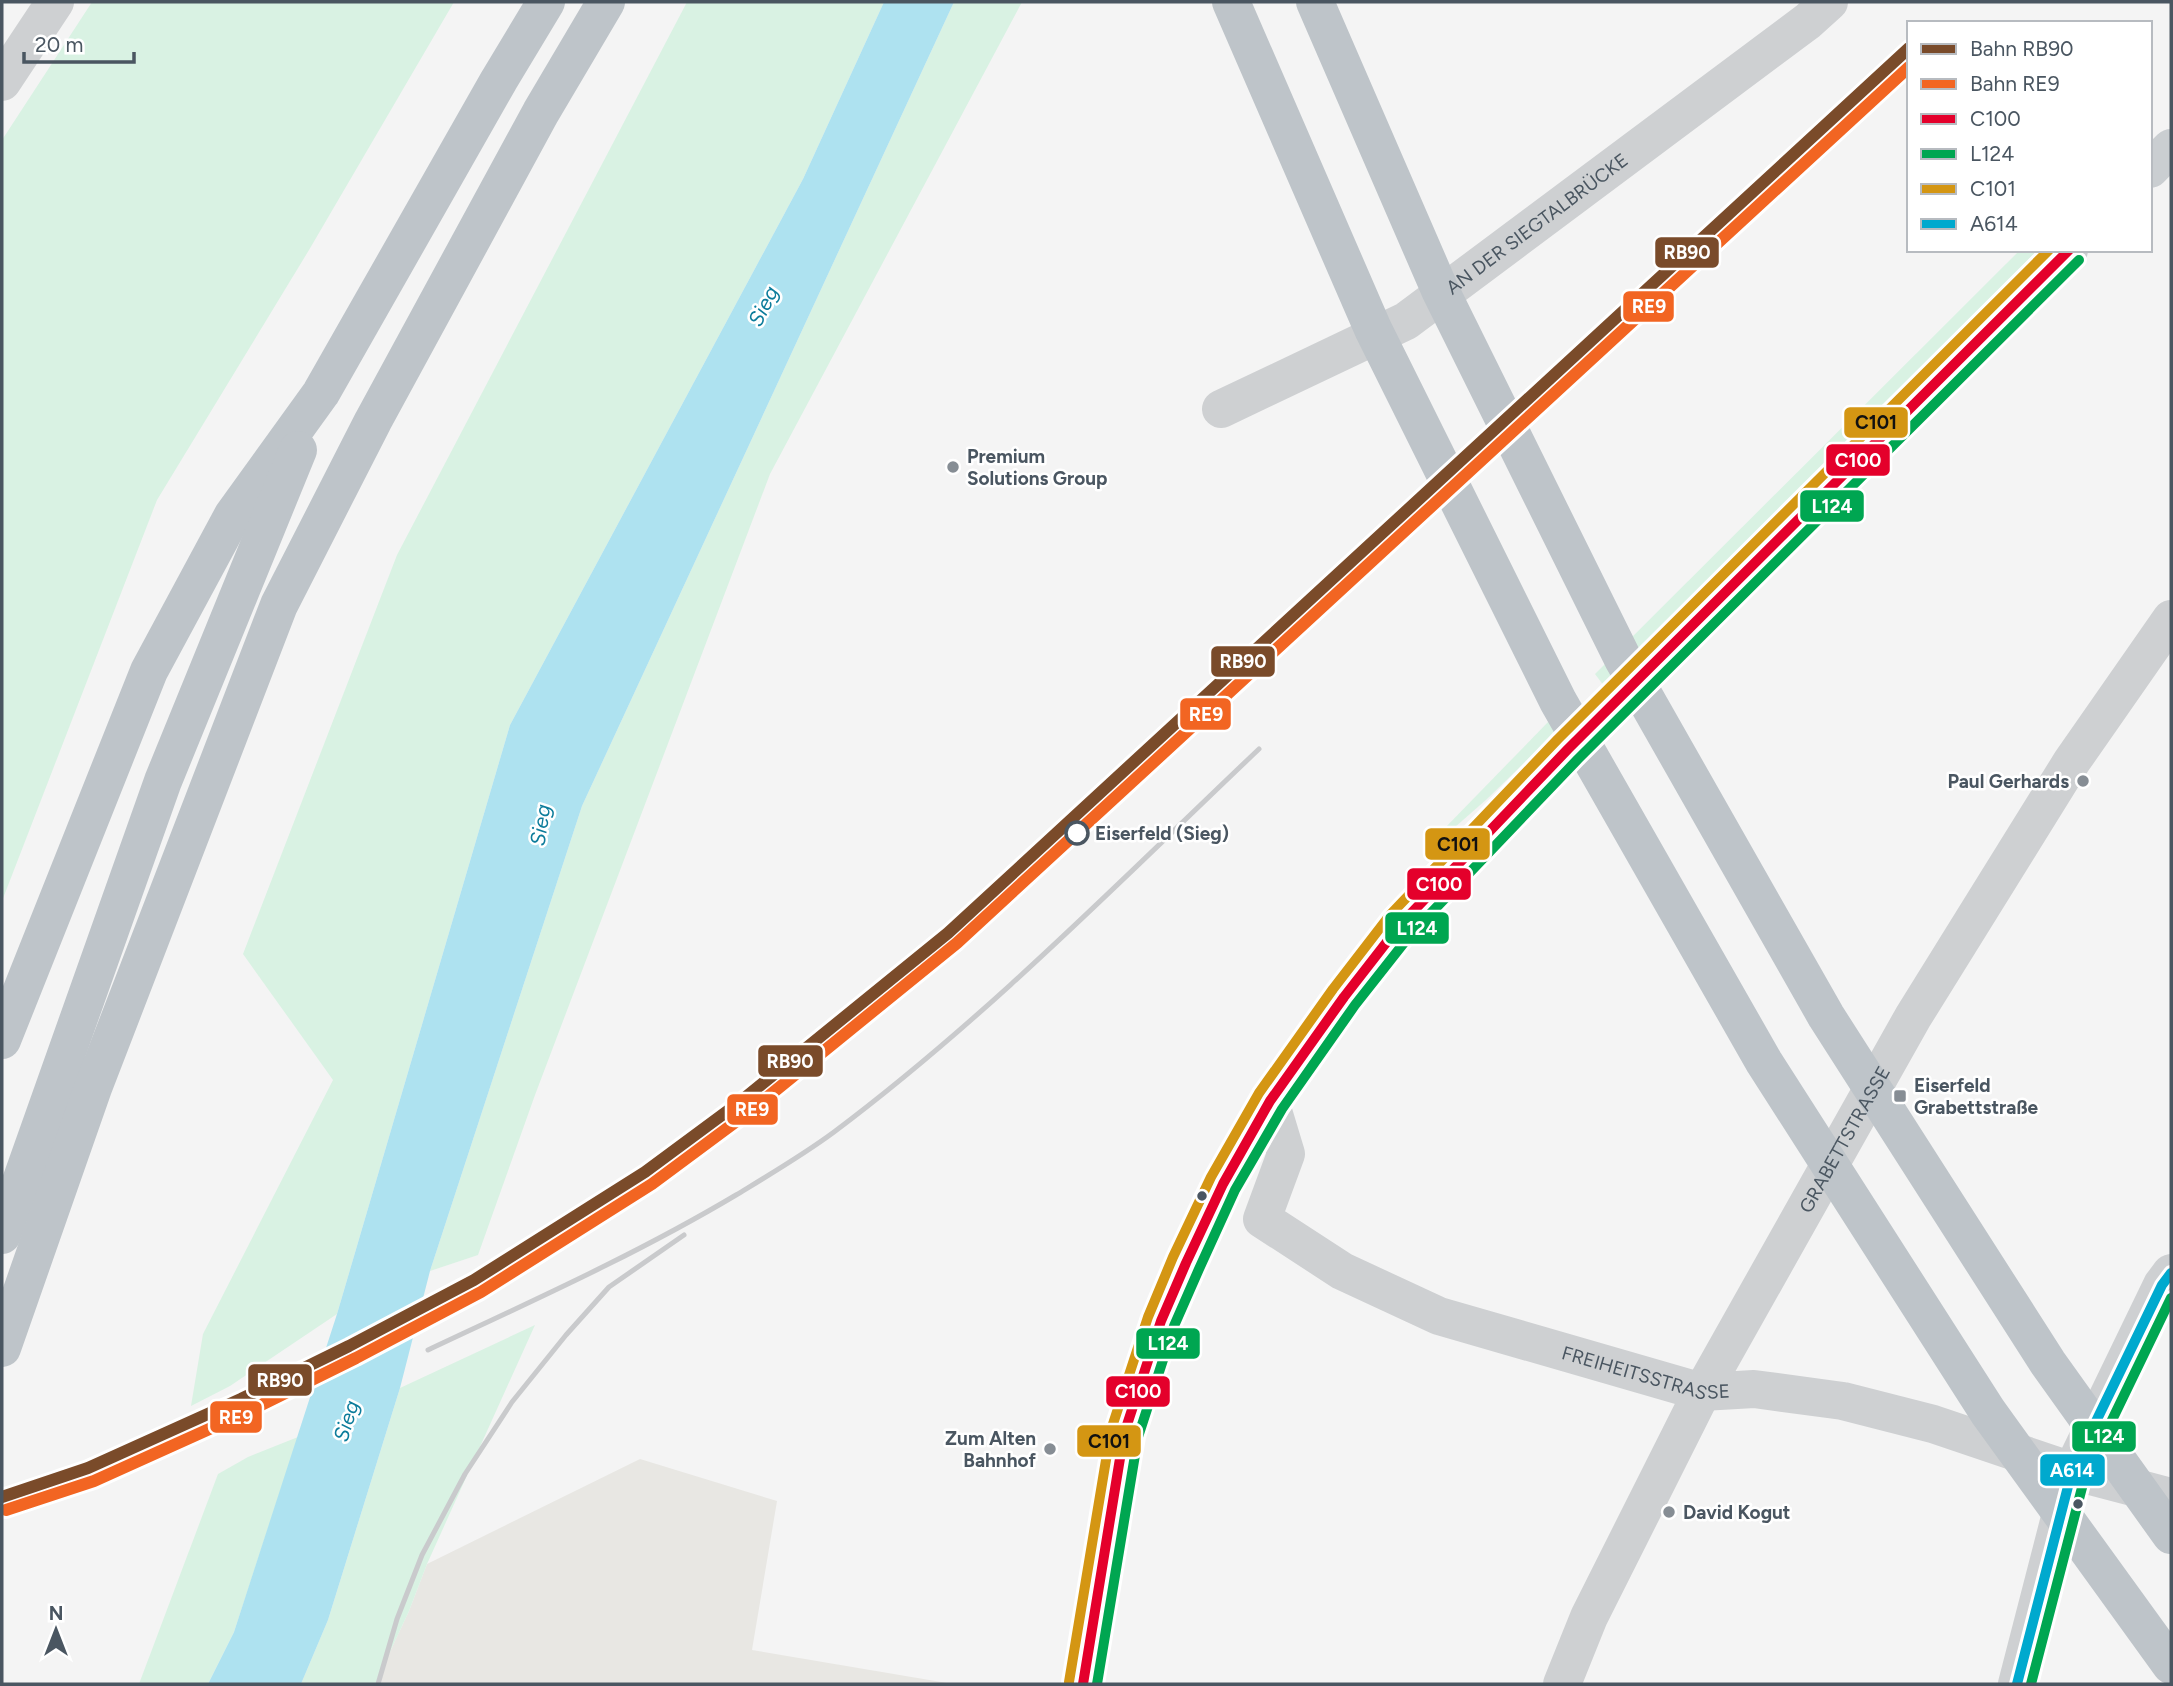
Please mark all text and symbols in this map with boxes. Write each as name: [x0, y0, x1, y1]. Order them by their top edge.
scale bar: [24, 21, 135, 65]
legend: [1907, 21, 2152, 252]
text: 20 m: [35, 32, 83, 57]
text: Bahn RB90: [1970, 36, 2074, 61]
text: Bahn RE9: [1970, 71, 2060, 96]
text: C100: [1970, 106, 2021, 131]
text: L124: [1970, 141, 2014, 166]
street label: AN DER SIEGTALBRÜCKE: [1441, 148, 1632, 299]
text: C101: [1970, 176, 2016, 201]
text: A614: [1970, 211, 2018, 236]
line badge: RB90: [1654, 236, 1720, 269]
text: RB90: [1663, 241, 1711, 264]
water label: Sieg: [742, 282, 784, 330]
line badge: RE9: [1622, 290, 1675, 323]
text: RE9: [1632, 295, 1666, 318]
line badge: C101: [1843, 406, 1909, 439]
text: C101: [1855, 411, 1897, 434]
line badge: C100: [1825, 443, 1891, 477]
place label: Premium Solutions Group: [967, 445, 1107, 490]
text: C100: [1835, 449, 1881, 472]
marker: Premium Solutions Group: [945, 459, 961, 475]
line badge: L124: [1799, 489, 1865, 523]
text: L124: [1811, 495, 1853, 518]
line badge: RB90: [1210, 645, 1276, 678]
text: RB90: [1219, 650, 1267, 673]
line badge: RE9: [1179, 697, 1232, 731]
text: RE9: [1189, 703, 1223, 726]
place label: Paul Gerhards: [1947, 770, 2069, 793]
marker: Paul Gerhards: [2075, 773, 2091, 789]
water label: Sieg: [524, 803, 556, 847]
marker: Eiserfeld (Sieg): [1065, 821, 1089, 845]
place label: Eiserfeld (Sieg): [1095, 822, 1229, 845]
line badge: C101: [1424, 827, 1491, 861]
text: C101: [1437, 833, 1479, 856]
line badge: C100: [1406, 867, 1472, 901]
text: C100: [1416, 873, 1462, 896]
line badge: L124: [1384, 911, 1450, 945]
text: L124: [1396, 917, 1438, 940]
line badge: RB90: [757, 1044, 824, 1078]
text: RB90: [766, 1050, 814, 1073]
street label: GRABETTSTRASSE: [1794, 1062, 1895, 1217]
place label: Eiserfeld Grabettstraße: [1914, 1074, 2039, 1119]
marker: Eiserfeld Grabettstraße: [1892, 1088, 1908, 1104]
line badge: RE9: [726, 1093, 779, 1126]
text: RE9: [735, 1098, 769, 1121]
unlabelled marker: [1195, 1189, 1209, 1203]
line badge: L124: [1135, 1327, 1201, 1360]
text: L124: [1147, 1332, 1189, 1355]
street label: FREIHEITSSTRASSE: [1559, 1341, 1730, 1404]
line badge: RB90: [247, 1363, 313, 1397]
text: RB90: [256, 1369, 304, 1392]
line badge: C100: [1105, 1375, 1171, 1408]
text: C100: [1115, 1380, 1161, 1403]
water label: Sieg: [328, 1397, 364, 1445]
line badge: RE9: [209, 1400, 263, 1434]
text: RE9: [219, 1406, 253, 1429]
line badge: L124: [2071, 1420, 2137, 1453]
line badge: C101: [1076, 1424, 1142, 1458]
text: L124: [2083, 1425, 2125, 1448]
place label: Zum Alten Bahnhof: [945, 1427, 1037, 1472]
text: C101: [1088, 1430, 1130, 1453]
marker: Zum Alten Bahnhof: [1042, 1441, 1058, 1457]
line badge: A614: [2039, 1453, 2106, 1487]
text: A614: [2050, 1459, 2094, 1482]
unlabelled marker: [2071, 1497, 2085, 1511]
place label: David Kogut: [1683, 1501, 1791, 1524]
marker: David Kogut: [1661, 1504, 1677, 1520]
north arrow: [21, 1595, 91, 1665]
text: N: [49, 1602, 63, 1625]

